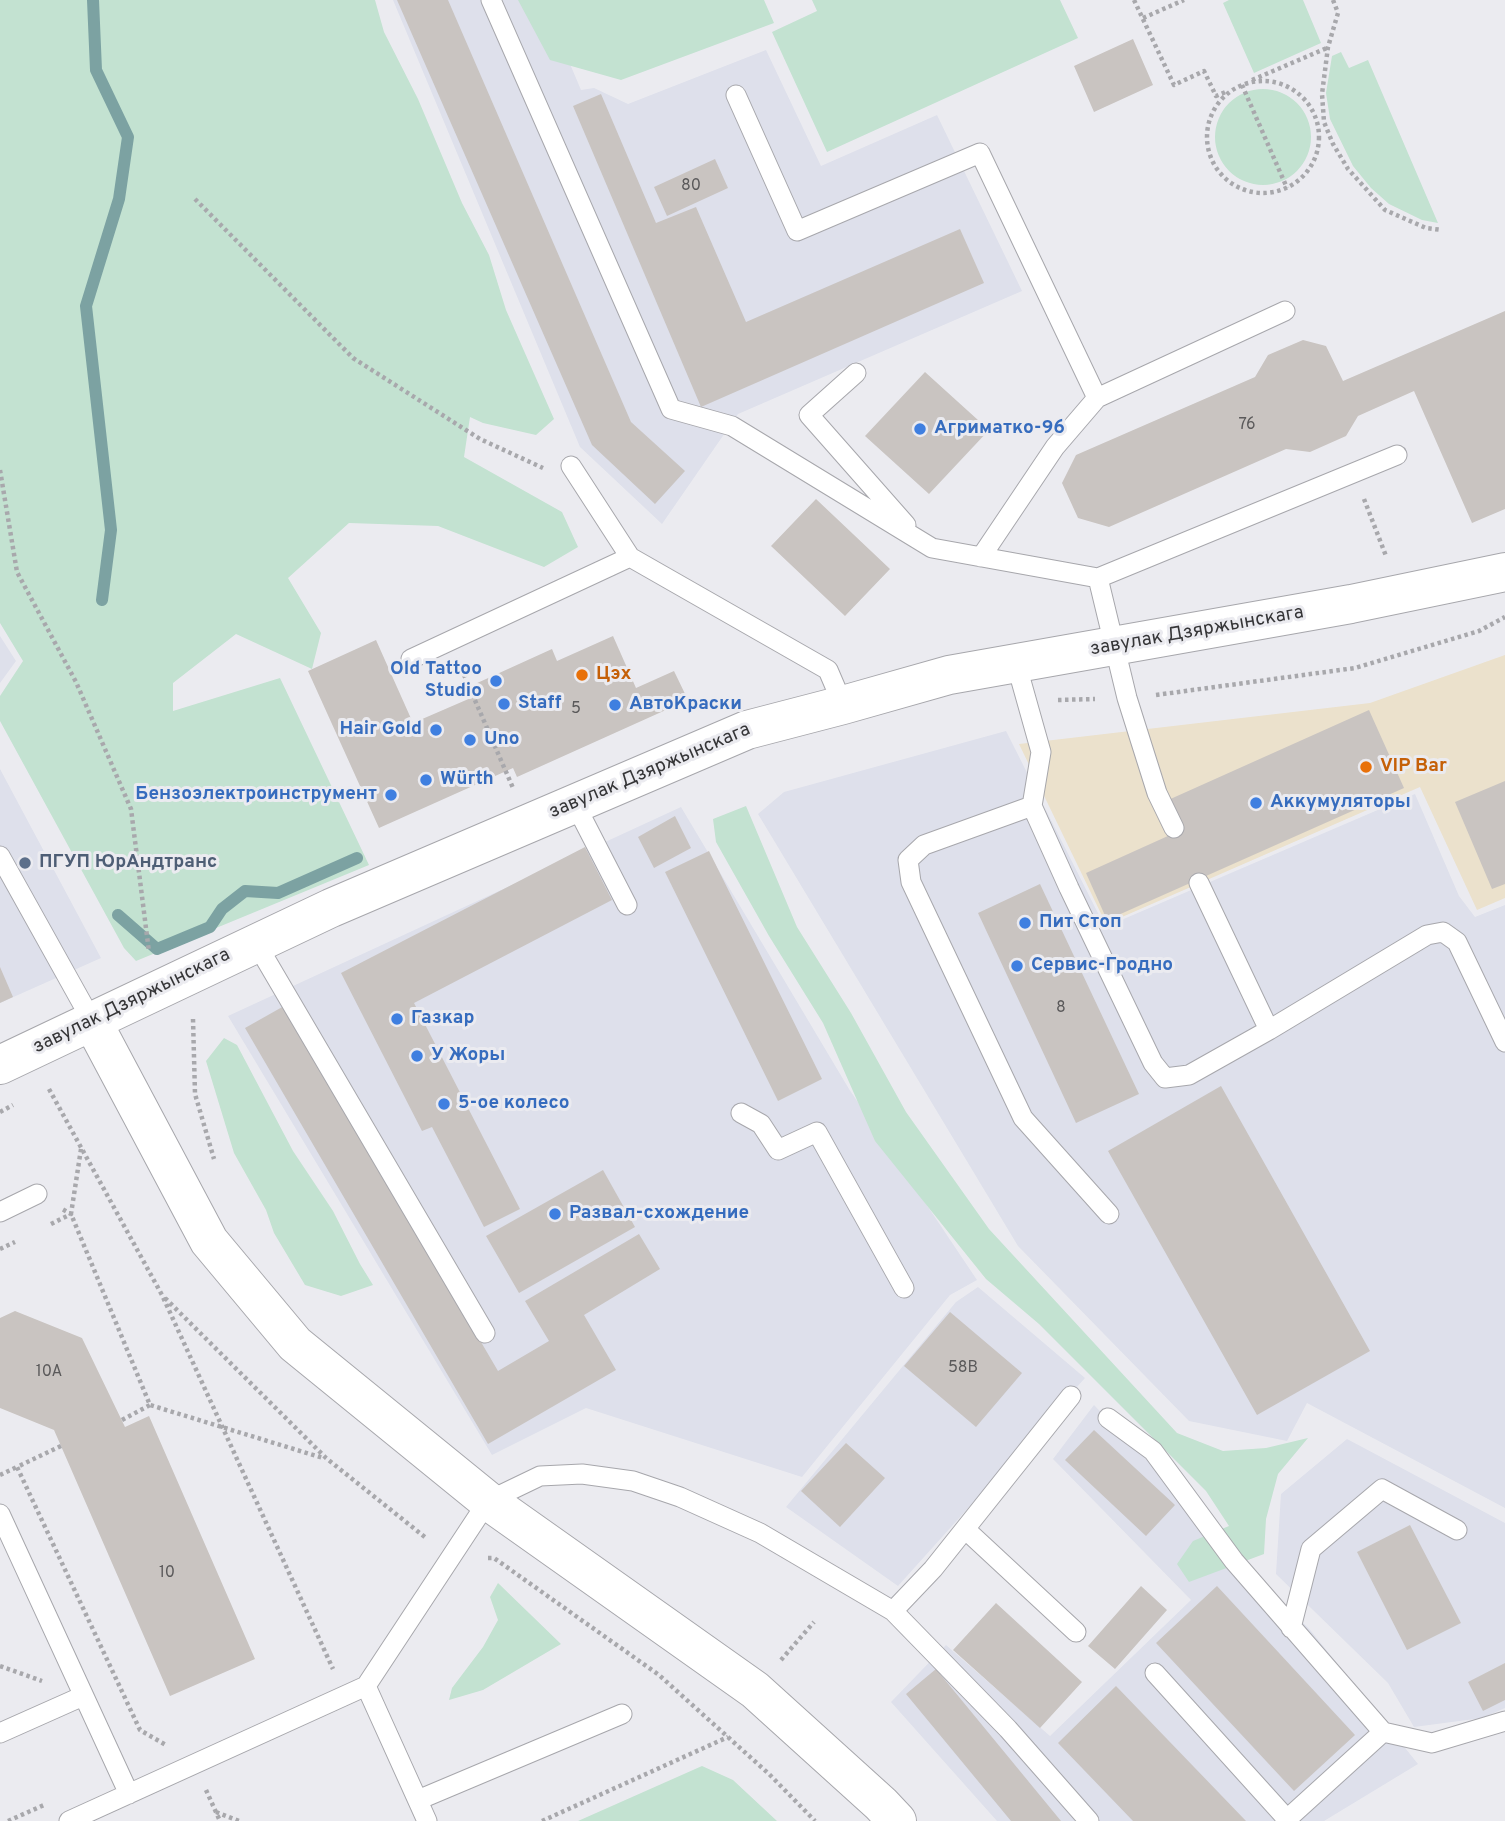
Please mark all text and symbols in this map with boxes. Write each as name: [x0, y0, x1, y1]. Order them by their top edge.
house number: 80: [681, 177, 701, 197]
house number: 76: [1238, 416, 1256, 436]
place label: Агриматко-96: [934, 418, 1065, 440]
marker: Агриматко-96: [912, 421, 928, 437]
street label: завулак Дзяржынскага: [1088, 602, 1306, 662]
place label: Old Tattoo Studio: [390, 659, 482, 703]
place label: Цэх: [596, 664, 631, 686]
marker: Цэх: [574, 667, 590, 683]
marker: Old Tattoo Studio: [488, 673, 504, 689]
place label: Staff: [518, 693, 561, 715]
place label: АвтоКраски: [629, 694, 742, 716]
marker: Staff: [496, 696, 512, 712]
marker: АвтоКраски: [607, 697, 623, 713]
house number: 5: [571, 700, 581, 720]
place label: Hair Gold: [339, 719, 422, 741]
street label: завулак Дзяржынскага: [546, 719, 754, 825]
marker: Hair Gold: [428, 722, 444, 738]
place label: Uno: [484, 729, 520, 751]
marker: Uno: [462, 732, 478, 748]
place label: VIP Bar: [1380, 756, 1447, 778]
marker: VIP Bar: [1358, 759, 1374, 775]
place label: Würth: [440, 769, 494, 791]
marker: Würth: [418, 772, 434, 788]
place label: Бензоэлектроинструмент: [135, 784, 377, 806]
marker: Бензоэлектроинструмент: [383, 787, 399, 803]
place label: Аккумуляторы: [1270, 792, 1411, 814]
marker: Аккумуляторы: [1248, 795, 1264, 811]
place label: ПГУП ЮрАндтранс: [39, 852, 217, 874]
marker: ПГУП ЮрАндтранс: [17, 855, 33, 871]
place label: Пит Стоп: [1039, 912, 1122, 934]
marker: Пит Стоп: [1017, 915, 1033, 931]
street label: завулак Дзяржынскага: [30, 944, 234, 1060]
place label: Сервис-Гродно: [1031, 955, 1173, 977]
marker: Сервис-Гродно: [1009, 958, 1025, 974]
house number: 8: [1056, 999, 1066, 1019]
place label: Газкар: [411, 1008, 474, 1030]
marker: Газкар: [389, 1011, 405, 1027]
place label: У Жоры: [431, 1045, 505, 1067]
marker: У Жоры: [409, 1048, 425, 1064]
place label: 5-ое колесо: [458, 1093, 569, 1115]
marker: 5-ое колесо: [436, 1096, 452, 1112]
place label: Развал-схождение: [569, 1203, 749, 1225]
marker: Развал-схождение: [547, 1206, 563, 1222]
house number: 58В: [948, 1359, 978, 1379]
house number: 10А: [36, 1363, 62, 1383]
house number: 10: [159, 1564, 175, 1584]

